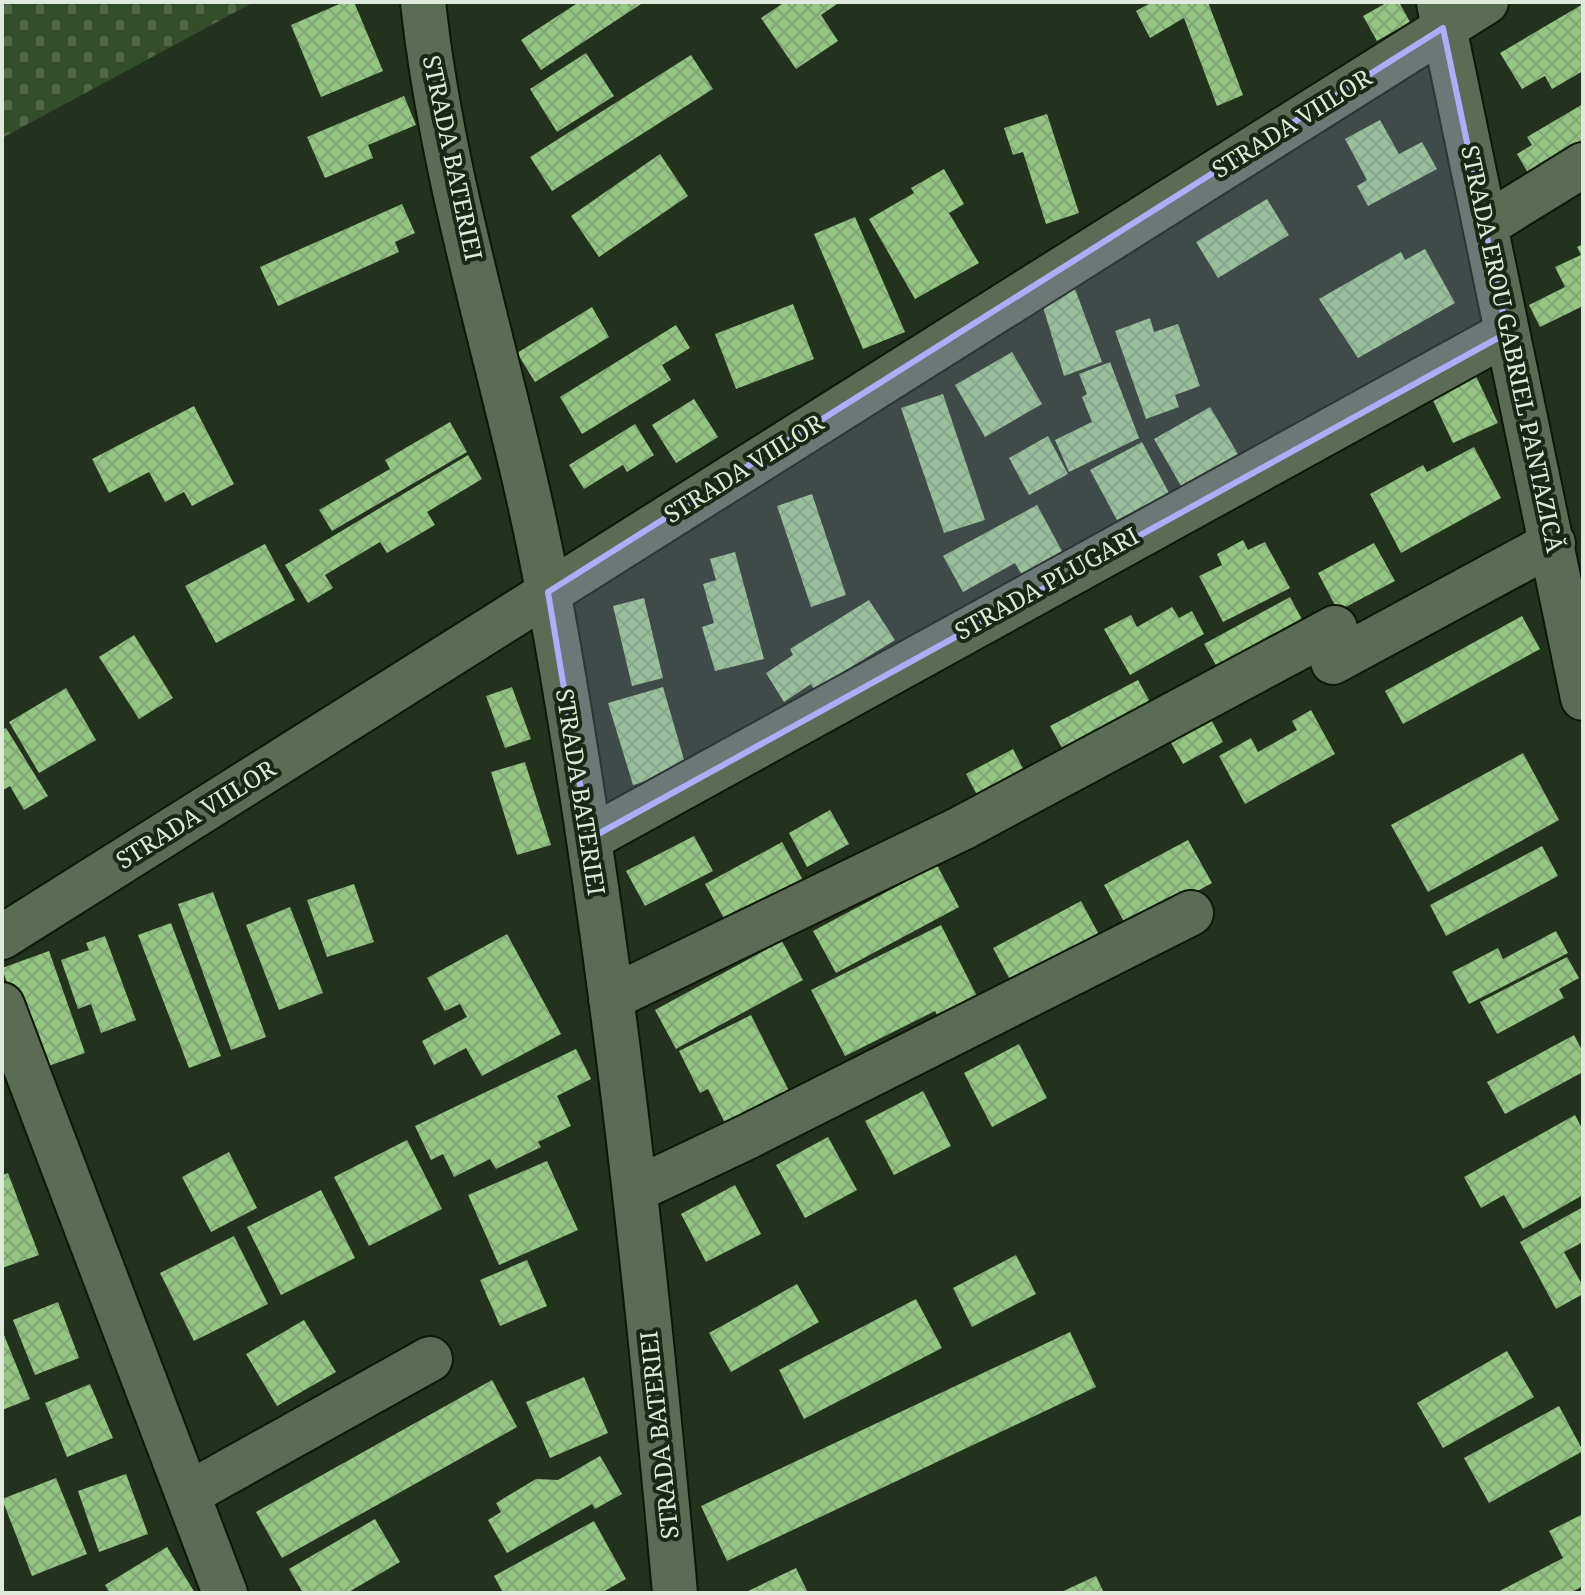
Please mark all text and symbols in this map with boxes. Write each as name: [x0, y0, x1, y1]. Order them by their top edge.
street label: STRADA BATERIEI: [416, 52, 491, 263]
street label: STRADA VIILOR: [1205, 60, 1378, 185]
street label: STRADA EROU GABRIEL PANTAZICĂ: [1454, 142, 1573, 555]
street label: STRADA VIILOR: [657, 405, 830, 530]
street label: STRADA PLUGARI: [948, 518, 1144, 647]
street label: STRADA BATERIEI: [549, 686, 614, 897]
street label: STRADA VIILOR: [109, 751, 282, 876]
street label: STRADA BATERIEI: [631, 1330, 686, 1541]

